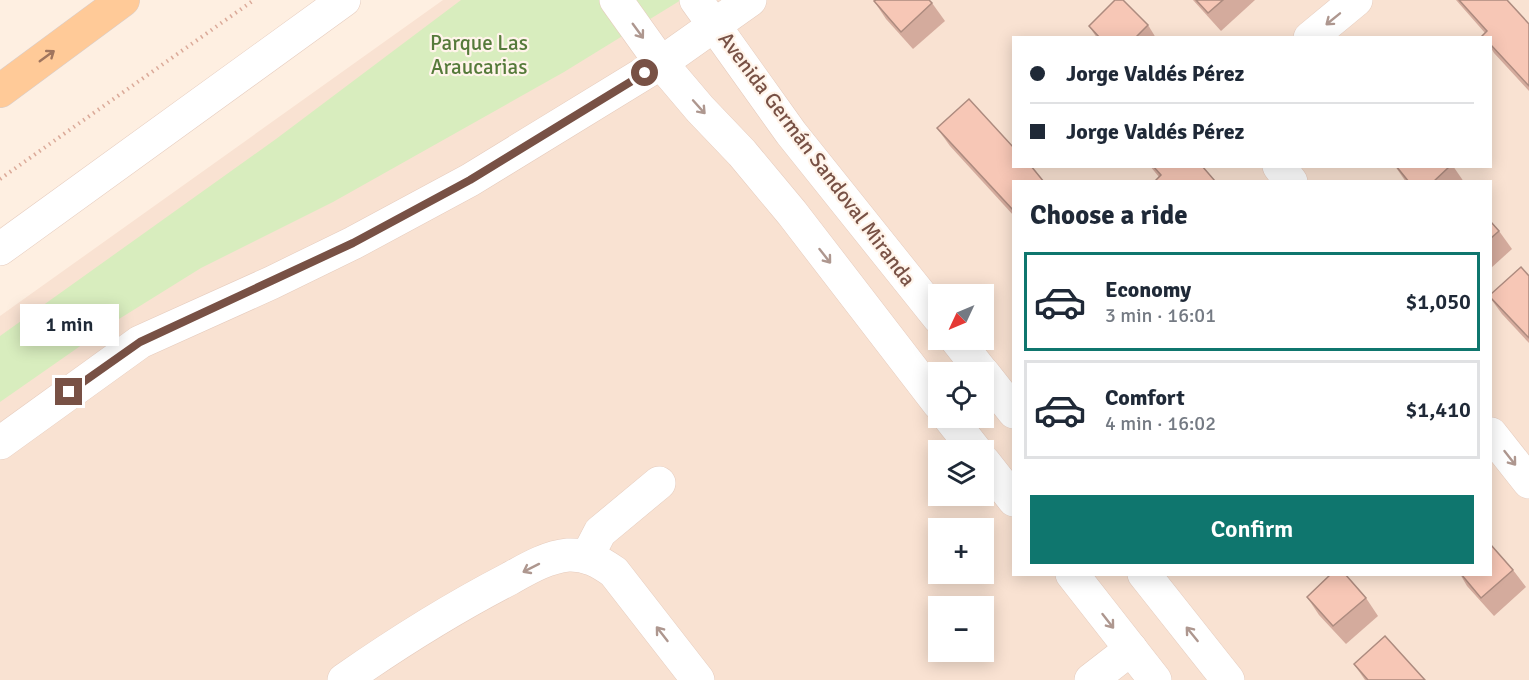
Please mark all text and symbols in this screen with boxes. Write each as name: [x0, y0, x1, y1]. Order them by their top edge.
one-way arrow: [1325, 12, 1341, 25]
one-way arrow: [632, 23, 644, 39]
street label: Avenida Germán Sandoval Miranda: [713, 27, 921, 291]
park label: Parque Las Araucarias: [430, 30, 528, 80]
one-way arrow: [39, 50, 55, 63]
route start: [631, 59, 658, 86]
text: Jorge Valdés Pérez: [1066, 60, 1244, 87]
one-way arrow: [692, 99, 706, 114]
text: Jorge Valdés Pérez: [1066, 118, 1244, 145]
text: Choose a ride: [1030, 199, 1188, 232]
one-way arrow: [818, 247, 831, 263]
icon: car: [1033, 275, 1087, 329]
text: Economy: [1105, 276, 1191, 303]
north arrow: [928, 284, 994, 350]
map controls: [928, 284, 994, 662]
text: $1,050: [1405, 288, 1471, 315]
text: 3 min · 16:01: [1105, 303, 1216, 328]
callout: 1 min: [20, 305, 118, 347]
text: 1 min: [46, 312, 93, 337]
button: locate: [928, 362, 994, 428]
route end: [55, 378, 82, 405]
icon: car: [1033, 383, 1087, 437]
text: Comfort: [1105, 384, 1185, 411]
text: $1,410: [1405, 396, 1471, 423]
text: 4 min · 16:02: [1105, 411, 1216, 436]
button: layers: [928, 440, 994, 506]
one-way arrow: [1503, 449, 1516, 465]
button: Confirm: [1030, 495, 1474, 564]
button: +: [928, 518, 994, 584]
one-way arrow: [522, 562, 540, 574]
button: −: [928, 596, 994, 662]
one-way arrow: [1102, 612, 1115, 628]
one-way arrow: [656, 626, 669, 642]
one-way arrow: [1185, 626, 1198, 642]

